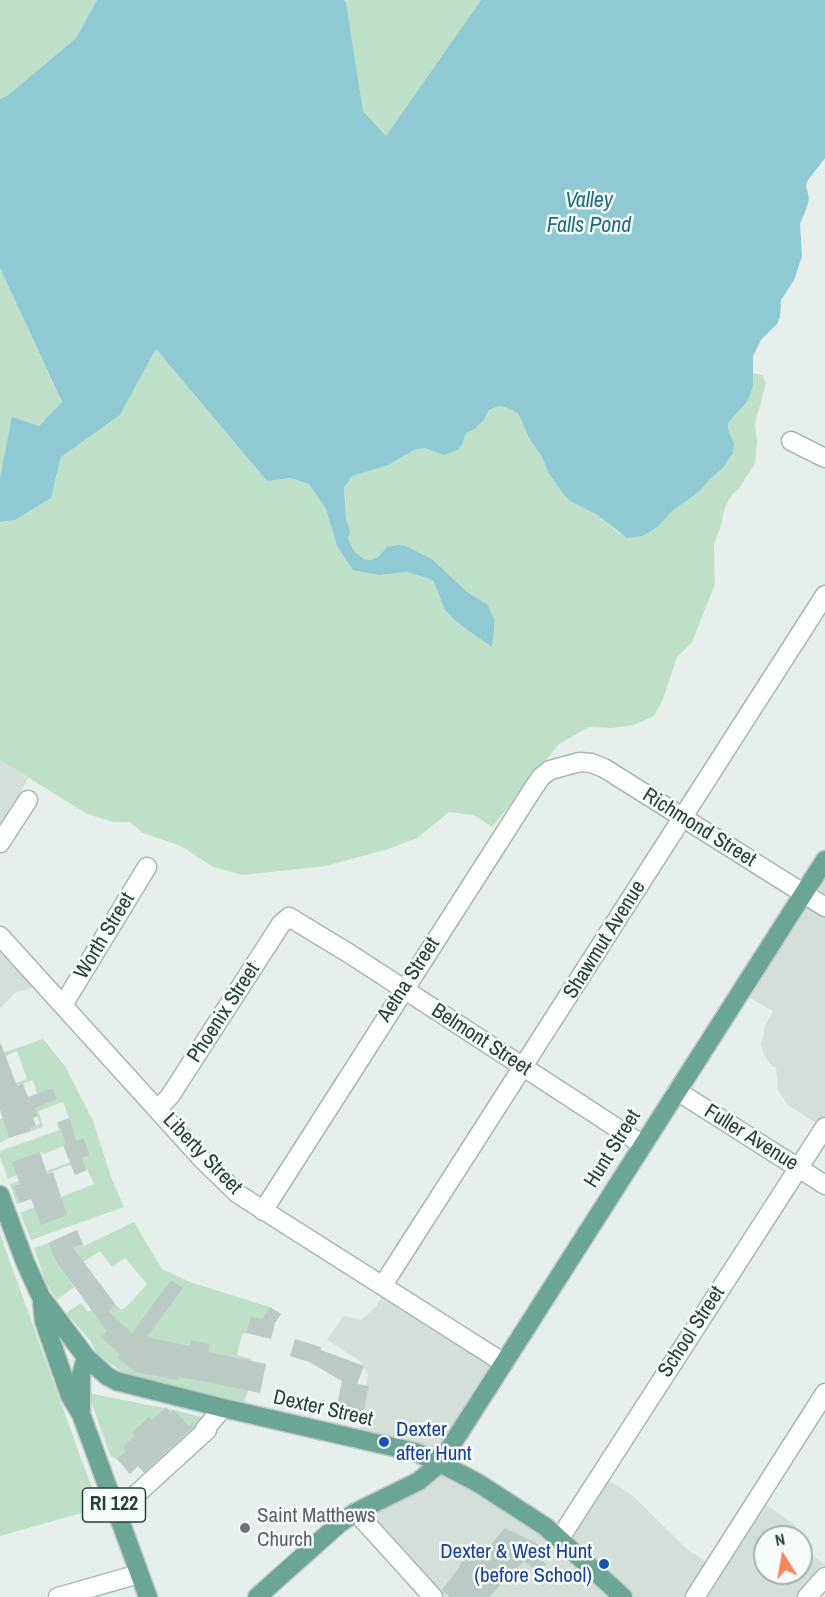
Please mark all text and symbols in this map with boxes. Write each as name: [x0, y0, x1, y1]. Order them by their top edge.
water label: Valley Falls Pond: [547, 188, 631, 240]
street label: Richmond Street: [638, 783, 760, 873]
street label: Shawmut Avenue: [559, 876, 651, 1004]
street label: Worth Street: [69, 888, 141, 984]
street label: Aetna Street: [372, 933, 446, 1027]
street label: Phoenix Street: [182, 958, 266, 1068]
street label: Belmont Street: [426, 998, 536, 1082]
street label: Fuller Avenue: [699, 1099, 803, 1177]
street label: Hunt Street: [579, 1105, 647, 1193]
street label: Liberty Street: [157, 1108, 247, 1200]
street label: School Street: [653, 1282, 731, 1382]
street label: Dexter Street: [271, 1385, 375, 1433]
place label: Dexter after Hunt: [396, 1417, 472, 1467]
marker: Dexter after Hunt: [377, 1435, 391, 1449]
road number: RI 122: [82, 1488, 146, 1522]
place label: Saint Matthews Church: [257, 1503, 376, 1553]
marker: Saint Matthews Church: [238, 1521, 252, 1535]
north arrow: [753, 1525, 813, 1585]
text: N: [773, 1528, 787, 1551]
place label: Dexter & West Hunt (before School): [440, 1539, 592, 1589]
marker: Dexter & West Hunt (before School): [597, 1557, 611, 1571]

